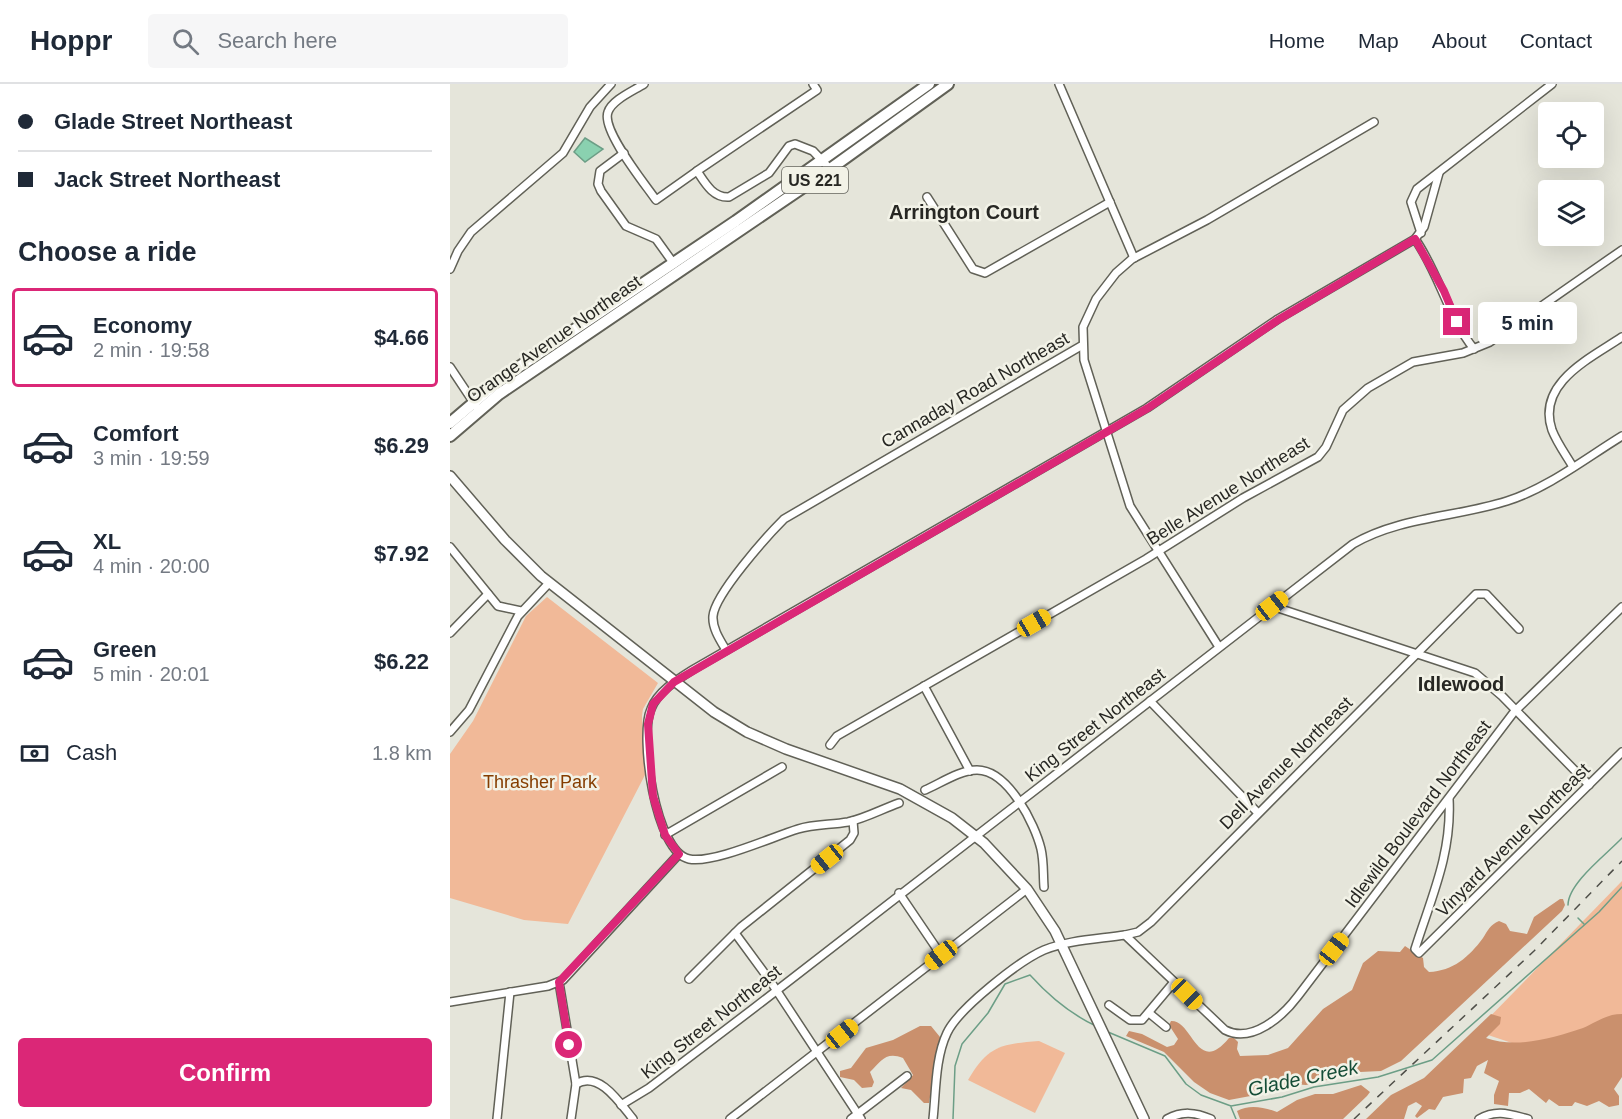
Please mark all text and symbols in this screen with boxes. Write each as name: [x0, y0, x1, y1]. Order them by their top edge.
search box: [148, 14, 568, 68]
text: Hoppr: [30, 25, 112, 56]
icon: search: [169, 25, 202, 58]
text: Search here: [217, 28, 337, 53]
text: Home: [1269, 29, 1325, 52]
text: Map: [1358, 29, 1399, 52]
text: About: [1432, 29, 1487, 52]
text: Contact: [1520, 29, 1592, 52]
map controls: [1538, 102, 1604, 246]
button: locate: [1538, 102, 1604, 168]
text: Glade Street Northeast: [54, 109, 292, 134]
text: Jack Street Northeast: [54, 167, 280, 192]
road number: US 221: [782, 167, 848, 193]
button: layers: [1538, 180, 1604, 246]
district label: Arrington Court: [889, 201, 1039, 223]
text: Choose a ride: [18, 237, 197, 267]
street label: Orange Avenue Northeast: [463, 271, 645, 407]
callout: 5 min: [1478, 301, 1577, 343]
route end: [1443, 308, 1470, 335]
icon: car: [21, 311, 75, 365]
text: 5 min: [1501, 312, 1554, 334]
text: Economy: [93, 313, 192, 338]
text: $4.66: [374, 325, 429, 350]
street label: Cannaday Road Northeast: [878, 328, 1072, 452]
text: 2 min · 19:58: [93, 339, 210, 361]
icon: car: [21, 419, 75, 473]
text: Comfort: [93, 421, 179, 446]
text: $6.29: [374, 433, 429, 458]
street label: Belle Avenue Northeast: [1143, 433, 1313, 549]
text: 3 min · 19:59: [93, 447, 210, 469]
icon: car: [21, 527, 75, 581]
text: XL: [93, 529, 121, 554]
text: $7.92: [374, 541, 429, 566]
text: 4 min · 20:00: [93, 555, 210, 577]
car: [1252, 588, 1292, 624]
car: [1014, 606, 1054, 640]
icon: car: [21, 635, 75, 689]
text: Green: [93, 637, 157, 662]
text: $6.22: [374, 649, 429, 674]
text: 5 min · 20:01: [93, 663, 210, 685]
street label: King Street Northeast: [1021, 664, 1169, 786]
district label: Idlewood: [1418, 673, 1504, 695]
street label: Dell Avenue Northeast: [1216, 693, 1356, 833]
street label: Idlewild Boulevard Northeast: [1341, 716, 1495, 912]
icon: cash: [18, 737, 51, 770]
text: Cash: [66, 740, 117, 765]
text: 1.8 km: [372, 742, 432, 764]
street label: Vinyard Avenue Northeast: [1432, 759, 1594, 921]
park label: Thrasher Park: [483, 772, 598, 792]
car: [807, 841, 847, 877]
car: [1316, 929, 1352, 969]
car: [921, 937, 961, 973]
street label: King Street Northeast: [637, 961, 785, 1083]
car: [1168, 975, 1206, 1013]
car: [822, 1016, 862, 1052]
route start: [555, 1031, 582, 1058]
button: Confirm: [18, 1038, 432, 1107]
water label: Glade Creek: [1246, 1055, 1361, 1100]

